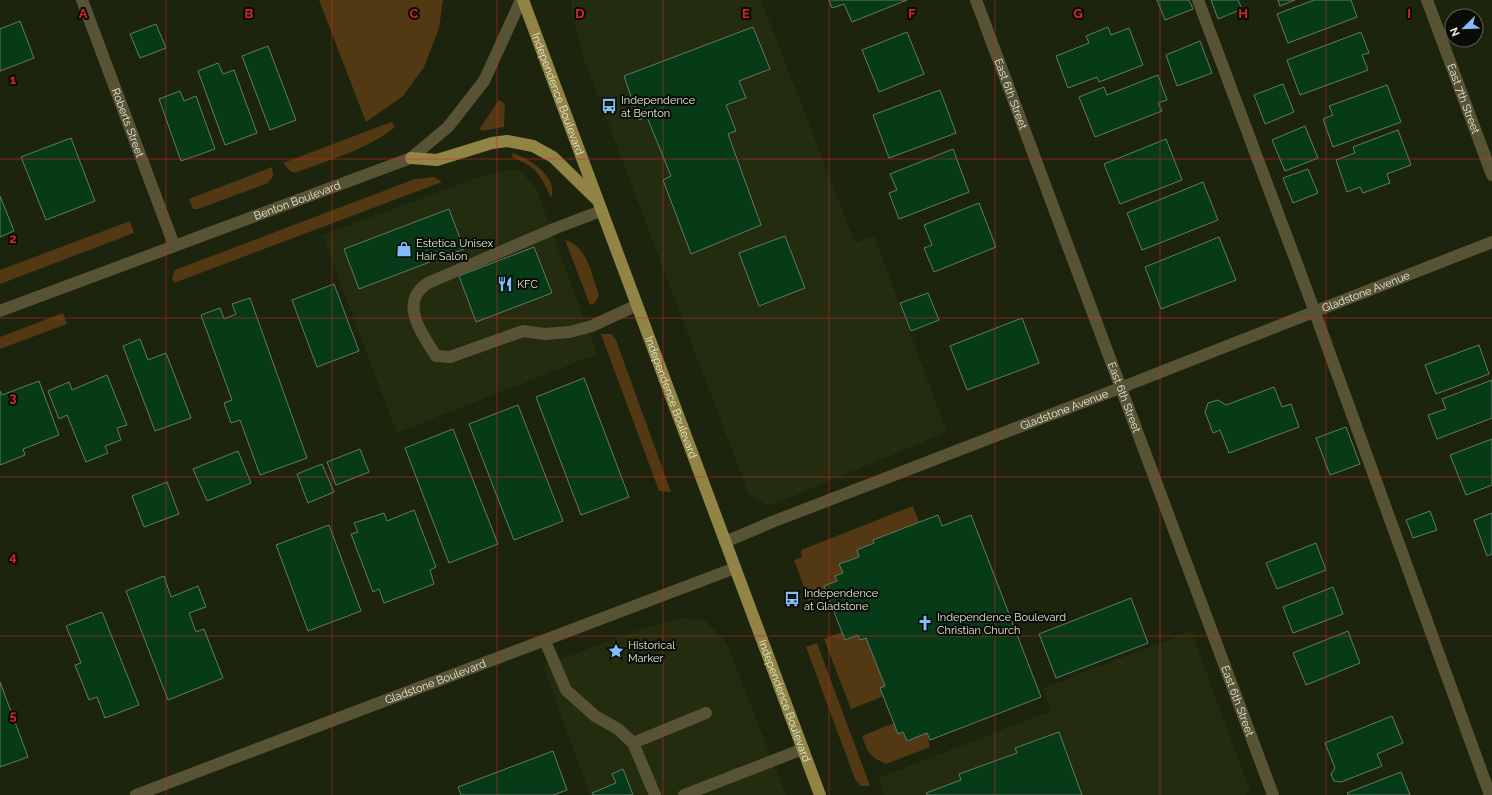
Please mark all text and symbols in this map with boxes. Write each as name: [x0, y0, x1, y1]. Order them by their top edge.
text: A: [79, 6, 88, 21]
text: B: [245, 6, 254, 21]
text: C: [410, 6, 419, 21]
text: D: [575, 6, 585, 21]
text: E: [742, 6, 750, 21]
text: F: [908, 6, 916, 21]
text: G: [1073, 6, 1083, 21]
text: H: [1238, 6, 1248, 21]
text: I: [1407, 6, 1411, 21]
north arrow: [1444, 8, 1484, 48]
text: N: [1448, 25, 1463, 38]
street label: Independence Boulevard: [529, 31, 587, 157]
street label: East 6th Street: [992, 56, 1030, 131]
street label: East 7th Street: [1445, 62, 1483, 136]
text: 1: [10, 72, 17, 87]
street label: Roberts Street: [109, 86, 147, 159]
place label: Independence at Benton: [621, 94, 696, 120]
bus stop icon: Independence at Benton: [600, 97, 618, 115]
street label: Benton Boulevard: [252, 178, 342, 222]
text: 2: [9, 231, 17, 246]
place label: Estetica Unisex Hair Salon: [416, 237, 494, 263]
shop icon: Estetica Unisex Hair Salon: [395, 240, 413, 258]
street label: Gladstone Avenue: [1320, 268, 1412, 315]
restaurant icon: KFC: [496, 275, 514, 293]
place label: KFC: [517, 278, 538, 291]
street label: Independence Boulevard: [643, 334, 700, 460]
street label: East 6th Street: [1105, 360, 1144, 435]
street label: Gladstone Avenue: [1018, 387, 1110, 432]
text: 3: [9, 390, 17, 405]
text: 4: [9, 549, 17, 564]
place label: Independence at Gladstone: [804, 587, 879, 613]
bus stop icon: Independence at Gladstone: [783, 590, 801, 608]
place label: Independence Boulevard Christian Church: [937, 611, 1066, 637]
church icon: Independence Boulevard Christian Church: [916, 614, 934, 632]
street label: Independence Boulevard: [756, 638, 814, 764]
place label: Historical Marker: [628, 639, 675, 665]
place icon: Historical Marker: [607, 642, 625, 660]
street label: Gladstone Boulevard: [383, 657, 488, 707]
street label: East 6th Street: [1219, 663, 1257, 738]
text: 5: [9, 708, 17, 723]

